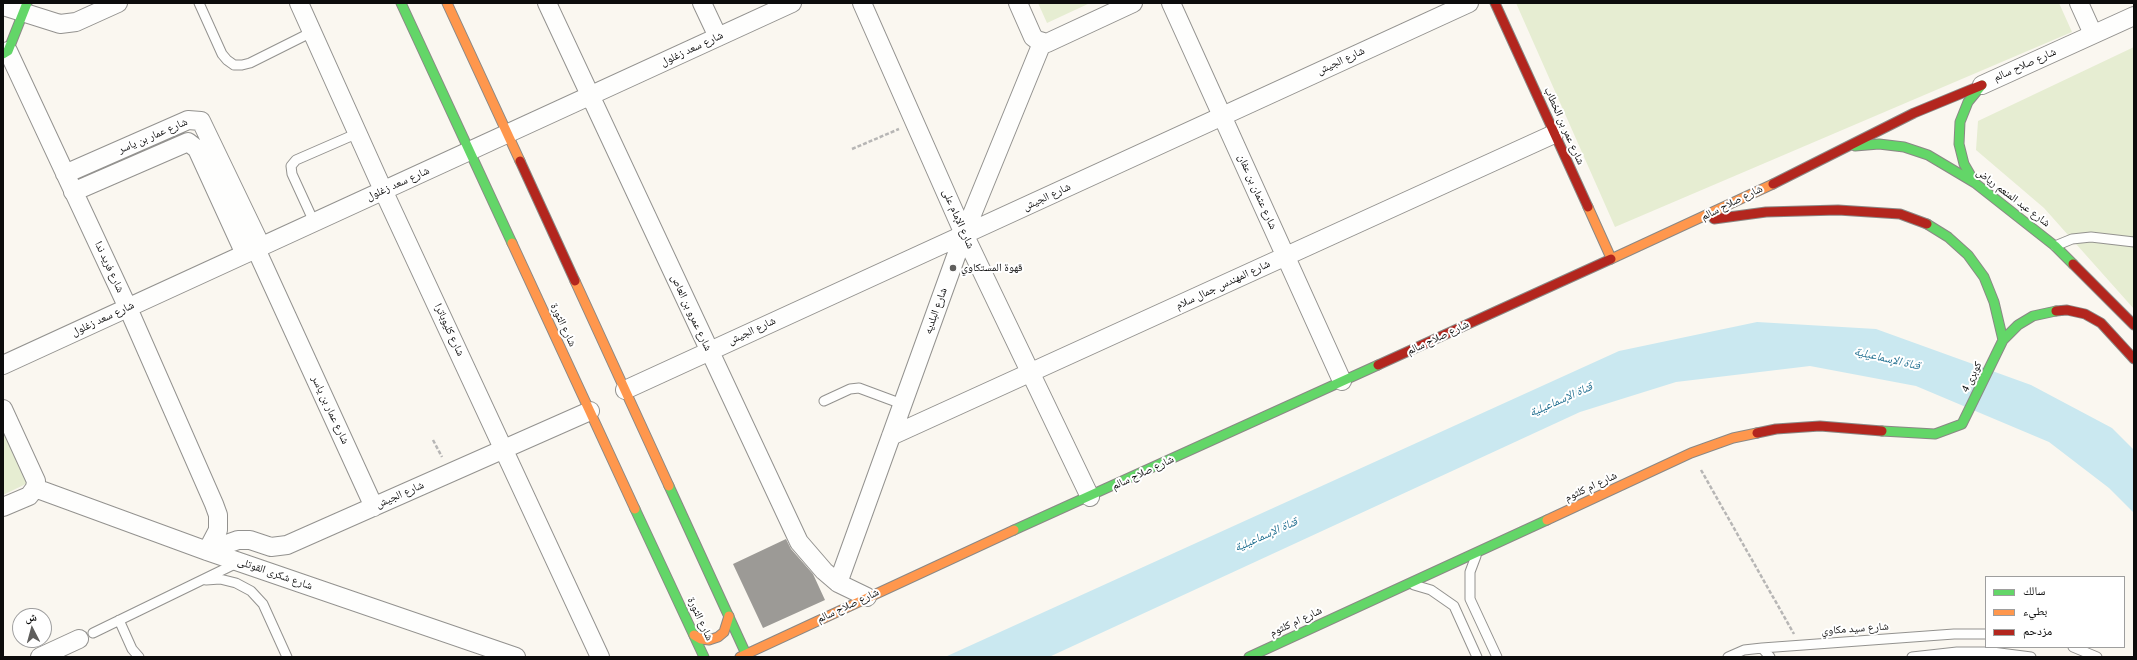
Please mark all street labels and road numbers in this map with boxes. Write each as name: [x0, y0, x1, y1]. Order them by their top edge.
street label: شارع سعد زغلول: [659, 29, 725, 69]
street label: شارع الجيش: [1315, 44, 1367, 78]
street label: شارع صلاح سالم: [1992, 45, 2058, 85]
street label: شارع عمر بن الخطاب: [1541, 85, 1587, 167]
street label: شارع عمار بن ياسر: [116, 115, 190, 157]
street label: شارع عثمان بن عفان: [1235, 152, 1279, 232]
street label: شارع سعد زغلول: [364, 164, 432, 204]
street label: شارع عبد المنعم رياض: [1973, 166, 2053, 230]
street label: شارع الجيش: [1021, 180, 1073, 214]
street label: شارع صلاح سالم: [1699, 182, 1765, 224]
street label: شارع الإمام على: [939, 187, 977, 251]
street label: شارع فريد ندا: [91, 239, 127, 295]
street label: شارع المهندس جمال سلام: [1174, 257, 1272, 313]
street label: شارع عمرو بن العاص: [668, 273, 714, 353]
street label: شارع البلديه: [922, 286, 950, 336]
street label: شارع سعد زغلول: [70, 299, 136, 339]
street label: شارع الثورة: [547, 301, 579, 349]
street label: شارع كليوباترا: [431, 302, 467, 358]
street label: شارع الجيش: [726, 314, 778, 348]
street label: شارع صلاح سالم: [1405, 318, 1471, 358]
street label: كوبرى 4: [1959, 360, 1985, 394]
street label: شارع عمار بن ياسر: [308, 374, 352, 446]
street label: شارع صلاح سالم: [1110, 453, 1176, 493]
street label: شارع ام كلثوم: [1563, 469, 1619, 505]
street label: شارع الجيش: [374, 479, 426, 511]
street label: شارع شكرى القوتلى: [236, 555, 314, 593]
street label: شارع صلاح سالم: [815, 586, 881, 626]
street label: شارع الثورة: [684, 595, 716, 643]
street label: شارع ام كلثوم: [1268, 604, 1324, 640]
street label: شارع سيد مكاوي: [1821, 620, 1889, 638]

